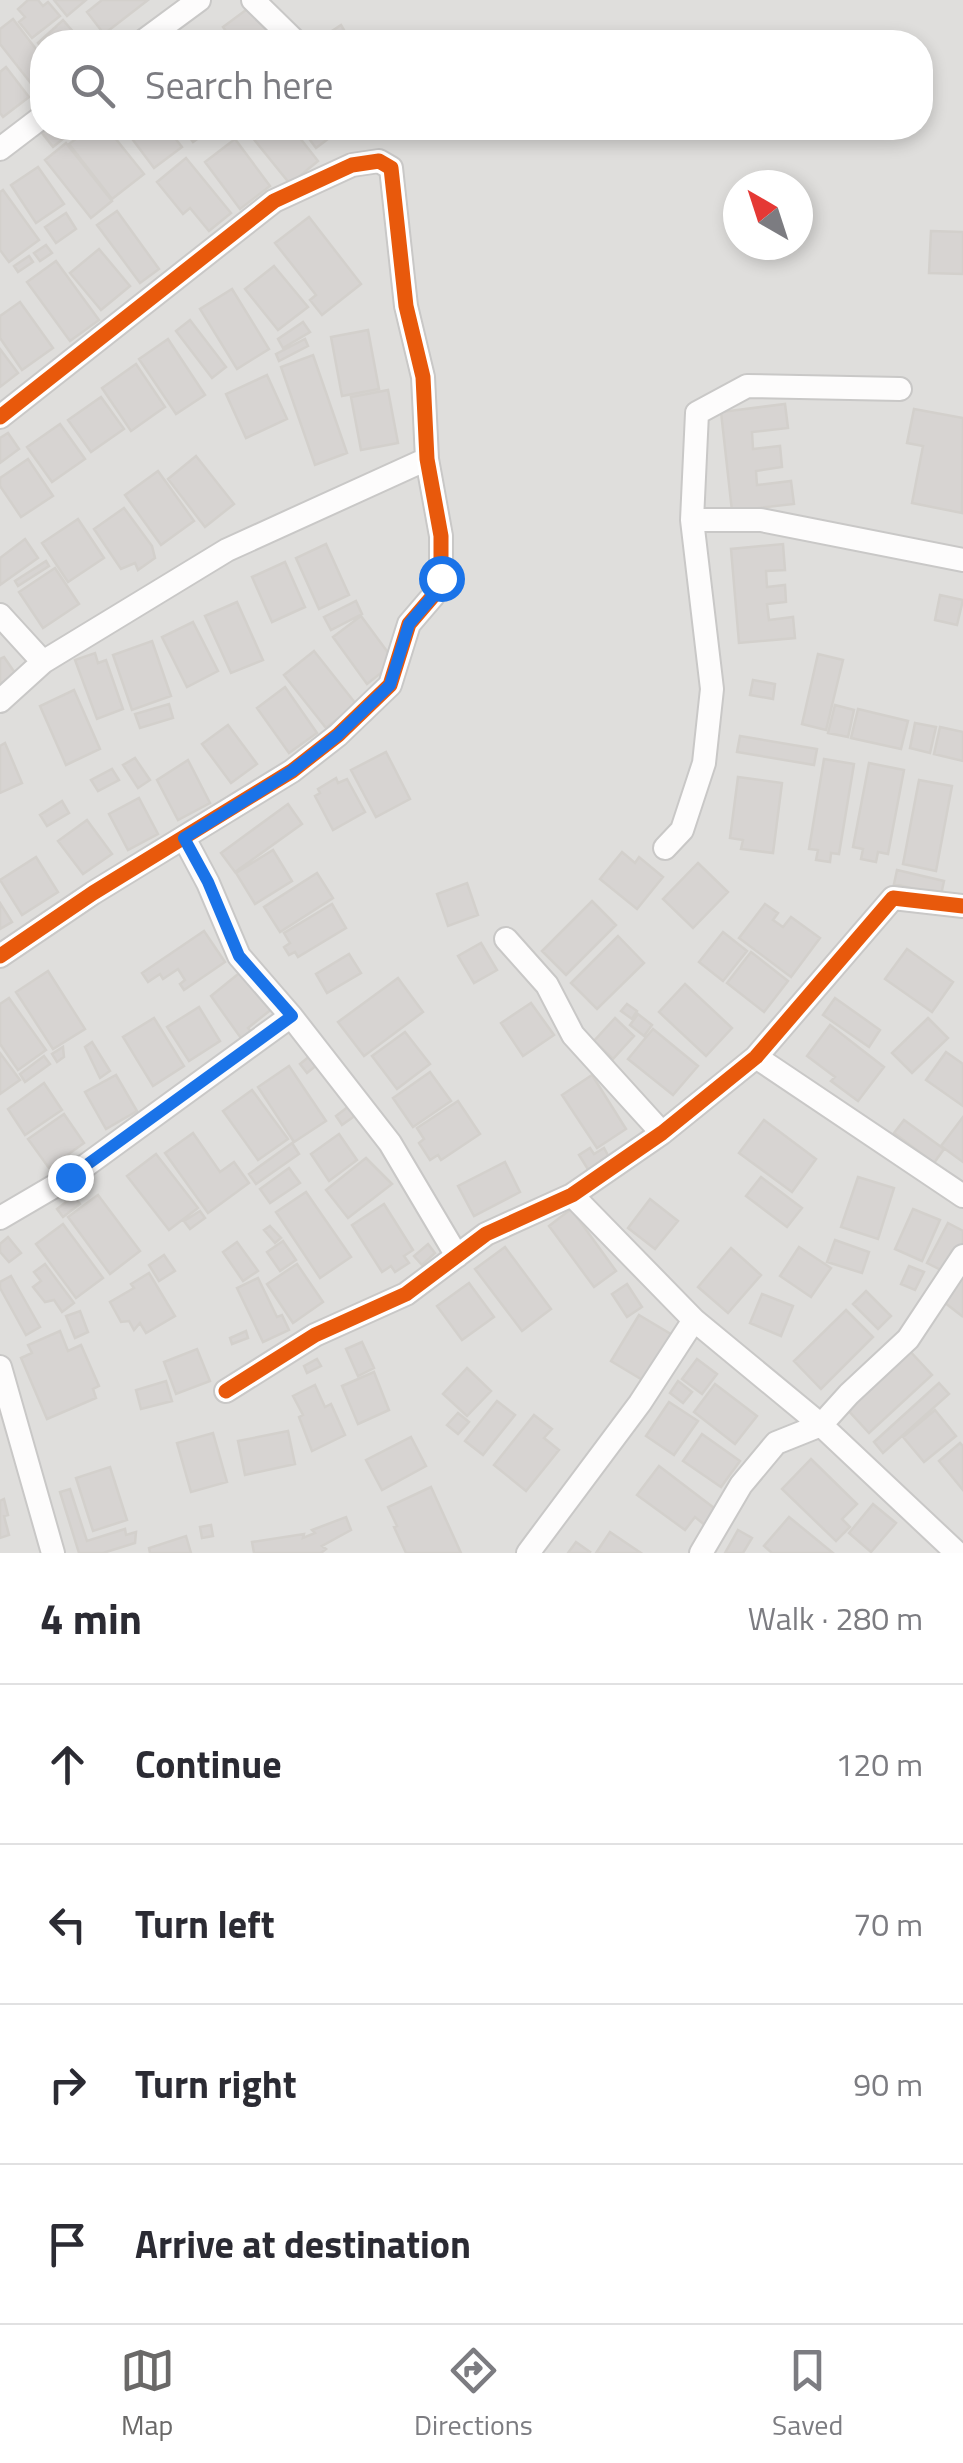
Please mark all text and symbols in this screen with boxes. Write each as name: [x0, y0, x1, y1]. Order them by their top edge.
search box: [30, 30, 933, 140]
text: Search here: [145, 56, 333, 114]
icon: search: [65, 58, 120, 113]
north arrow: [723, 170, 813, 260]
route start: [419, 556, 465, 602]
route end: [48, 1155, 94, 1201]
text: 4 min: [40, 1586, 142, 1650]
text: Walk · 280 m: [748, 1594, 923, 1642]
text: Continue: [135, 1735, 282, 1793]
icon: ahead: [40, 1737, 95, 1792]
text: 120 m: [835, 1740, 923, 1788]
text: Turn left: [135, 1895, 275, 1953]
icon: left: [40, 1897, 95, 1952]
text: 70 m: [853, 1900, 923, 1948]
text: Turn right: [135, 2055, 297, 2113]
icon: right: [40, 2057, 95, 2112]
text: 90 m: [853, 2060, 923, 2108]
text: Arrive at destination: [135, 2215, 471, 2273]
icon: arrive: [40, 2217, 95, 2272]
tab: Map: [120, 2343, 175, 2446]
tab: Directions: [414, 2343, 533, 2446]
tab: Saved: [772, 2343, 843, 2446]

